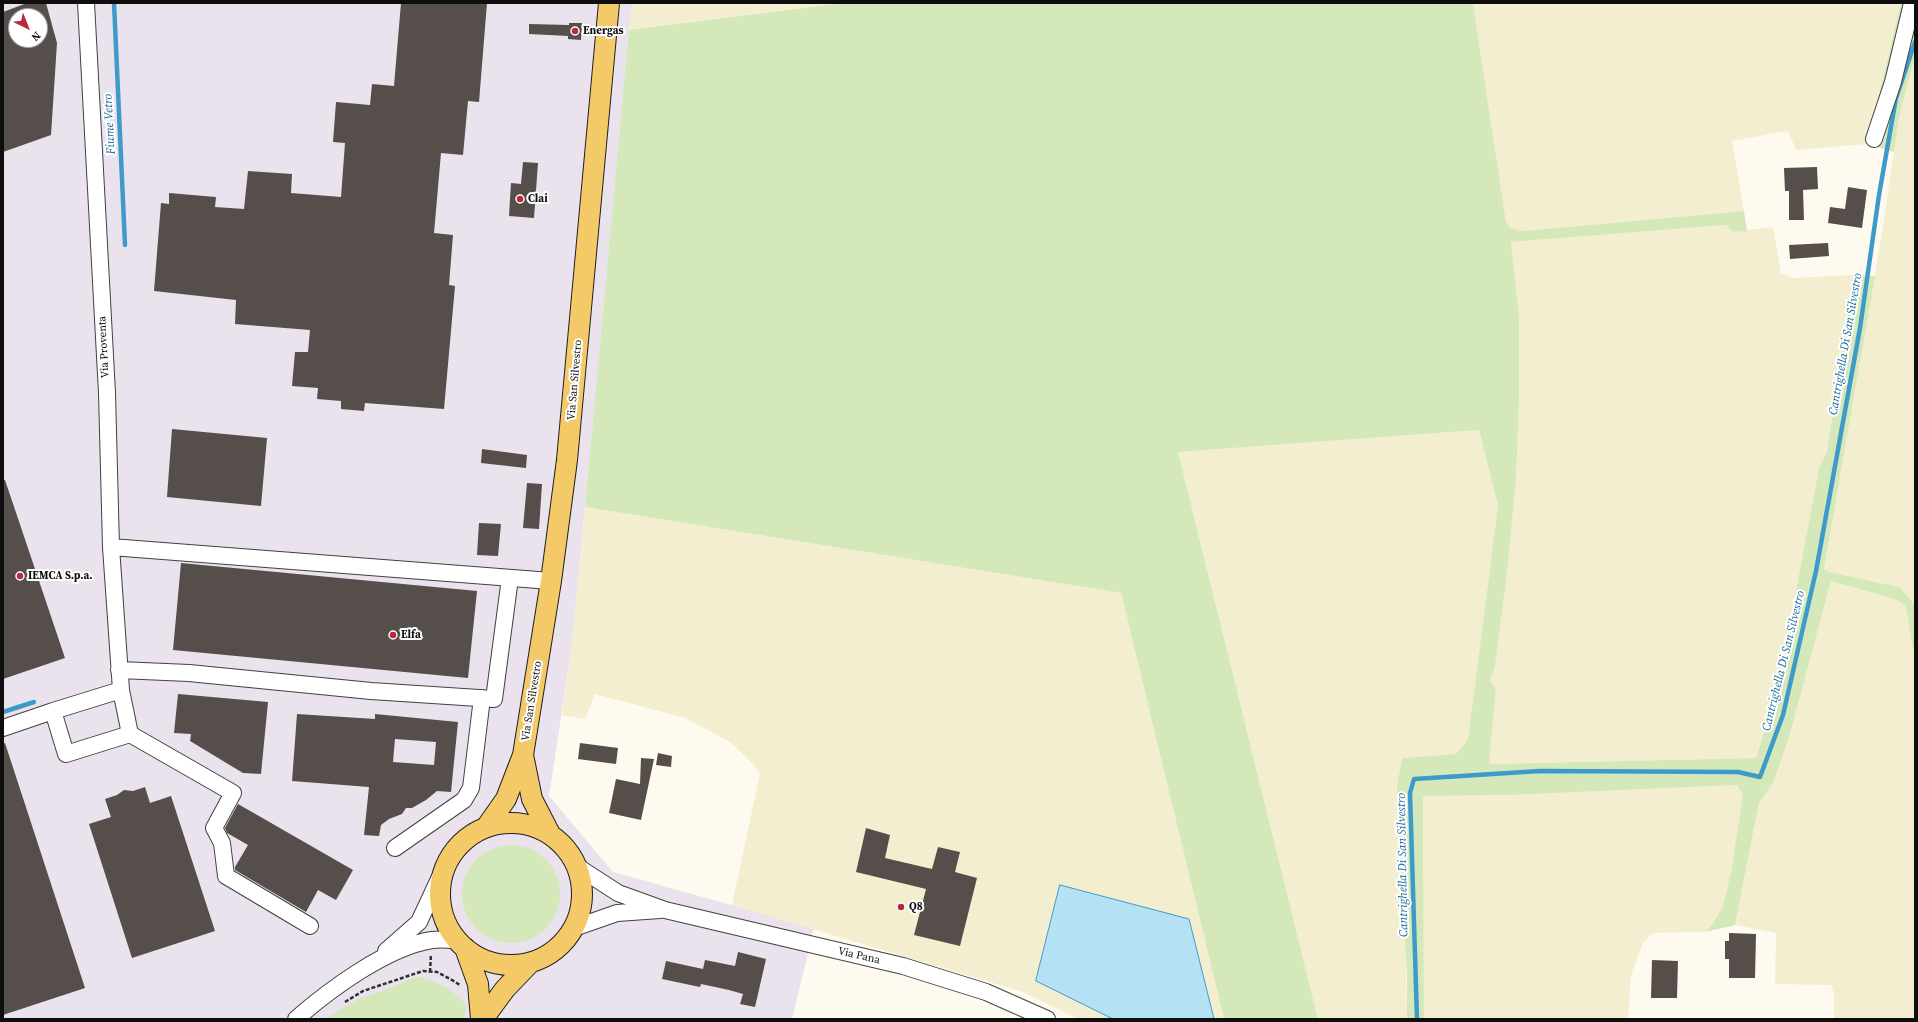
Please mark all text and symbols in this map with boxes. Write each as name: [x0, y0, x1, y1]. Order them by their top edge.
north arrow: [8, 8, 48, 48]
place label: Energas: [583, 24, 624, 38]
marker: Energas: [570, 26, 580, 36]
text: N: [28, 28, 44, 45]
water label: Fiume Vetro: [101, 93, 119, 155]
place label: Clai: [528, 192, 548, 206]
marker: Clai: [515, 194, 525, 204]
water label: Cantrighella Di San Silvestro: [1826, 272, 1866, 416]
street label: Via Proventa: [96, 316, 112, 378]
street label: Via San Silvestro: [565, 339, 585, 421]
place label: IEMCA S.p.a.: [28, 569, 93, 583]
marker: IEMCA S.p.a.: [15, 571, 25, 581]
water label: Cantrighella Di San Silvestro: [1760, 589, 1808, 733]
place label: Elfa: [401, 628, 421, 642]
marker: Elfa: [388, 630, 398, 640]
street label: Via San Silvestro: [519, 660, 545, 742]
water label: Cantrighella Di San Silvestro: [1395, 793, 1411, 937]
place label: Q8: [909, 900, 923, 914]
marker: Q8: [896, 902, 906, 912]
street label: Via Pana: [837, 945, 881, 967]

